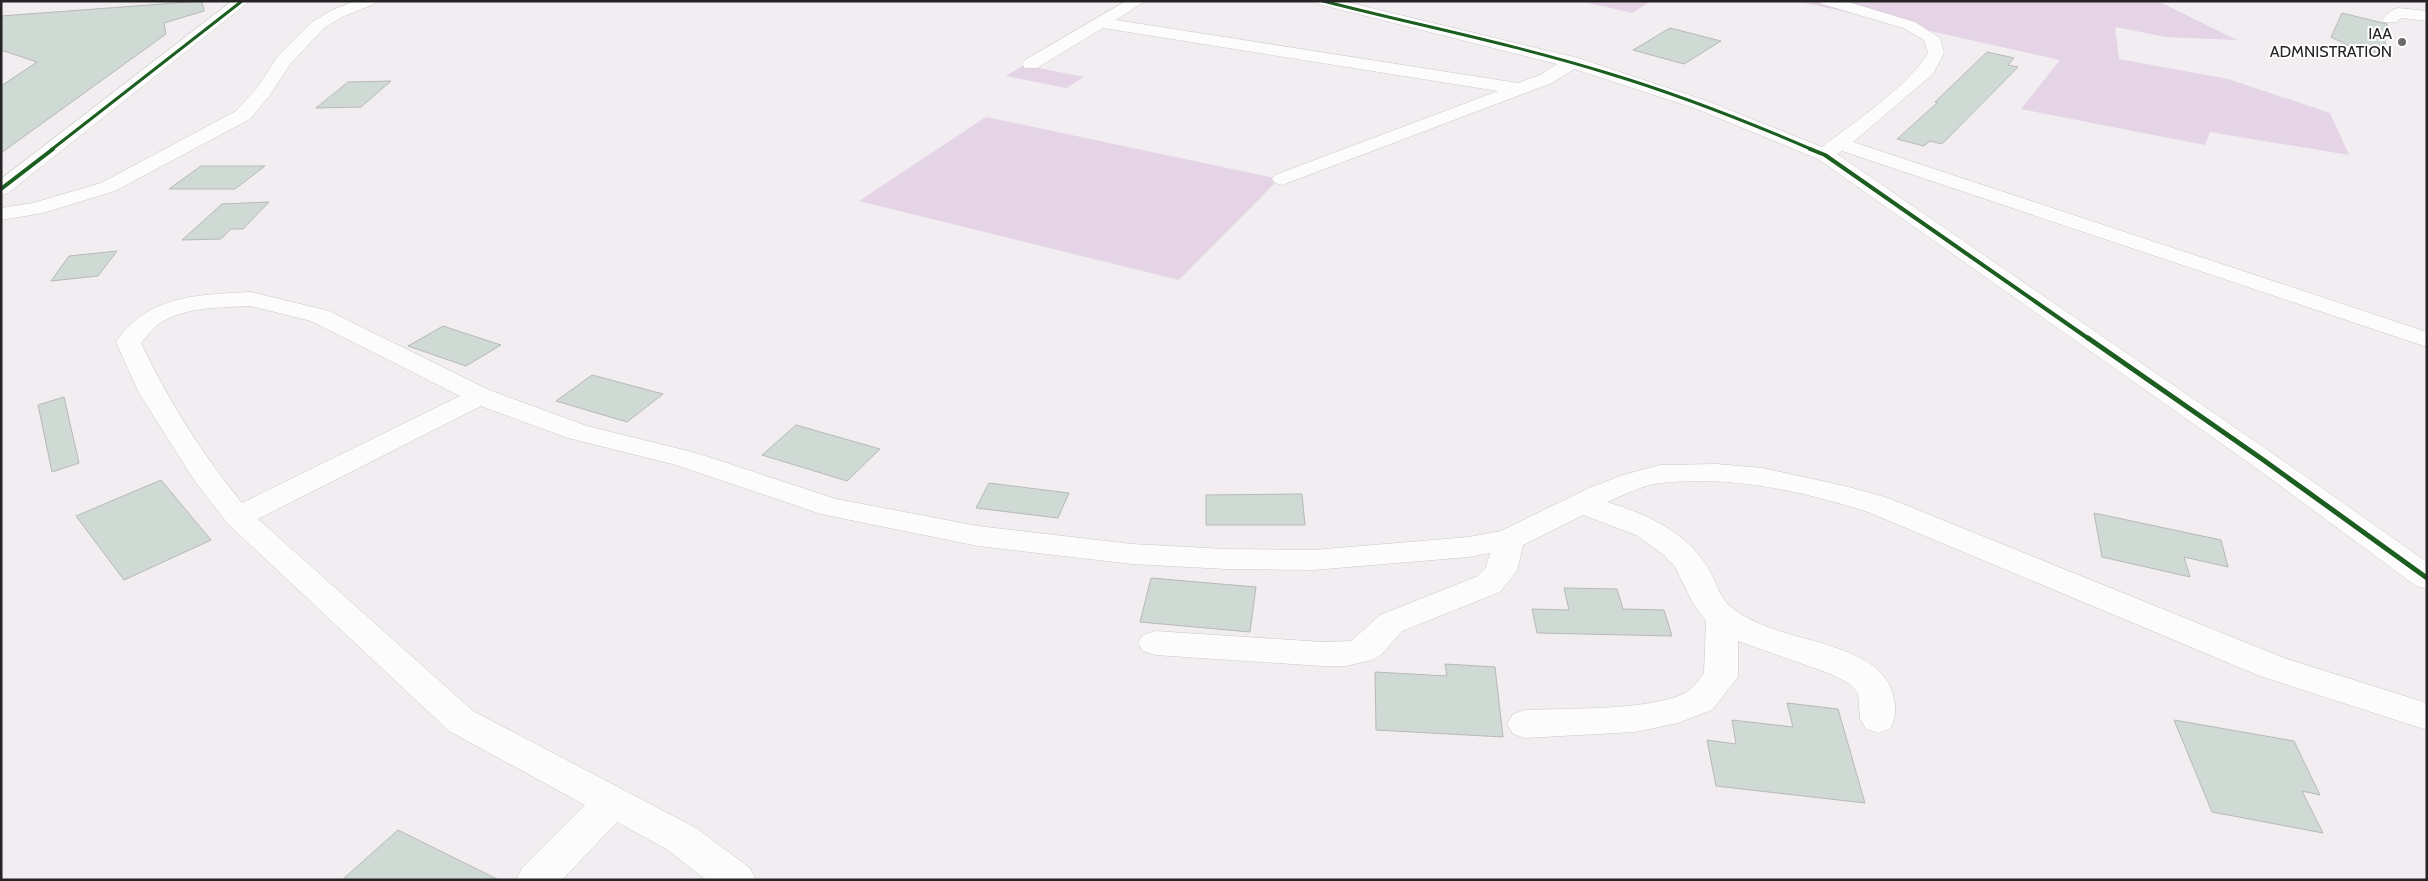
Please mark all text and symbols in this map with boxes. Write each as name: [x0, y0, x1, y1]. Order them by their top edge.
place label: IAA ADMNISTRATION: [2270, 24, 2392, 61]
marker: IAA ADMNISTRATION: [2396, 36, 2408, 48]

